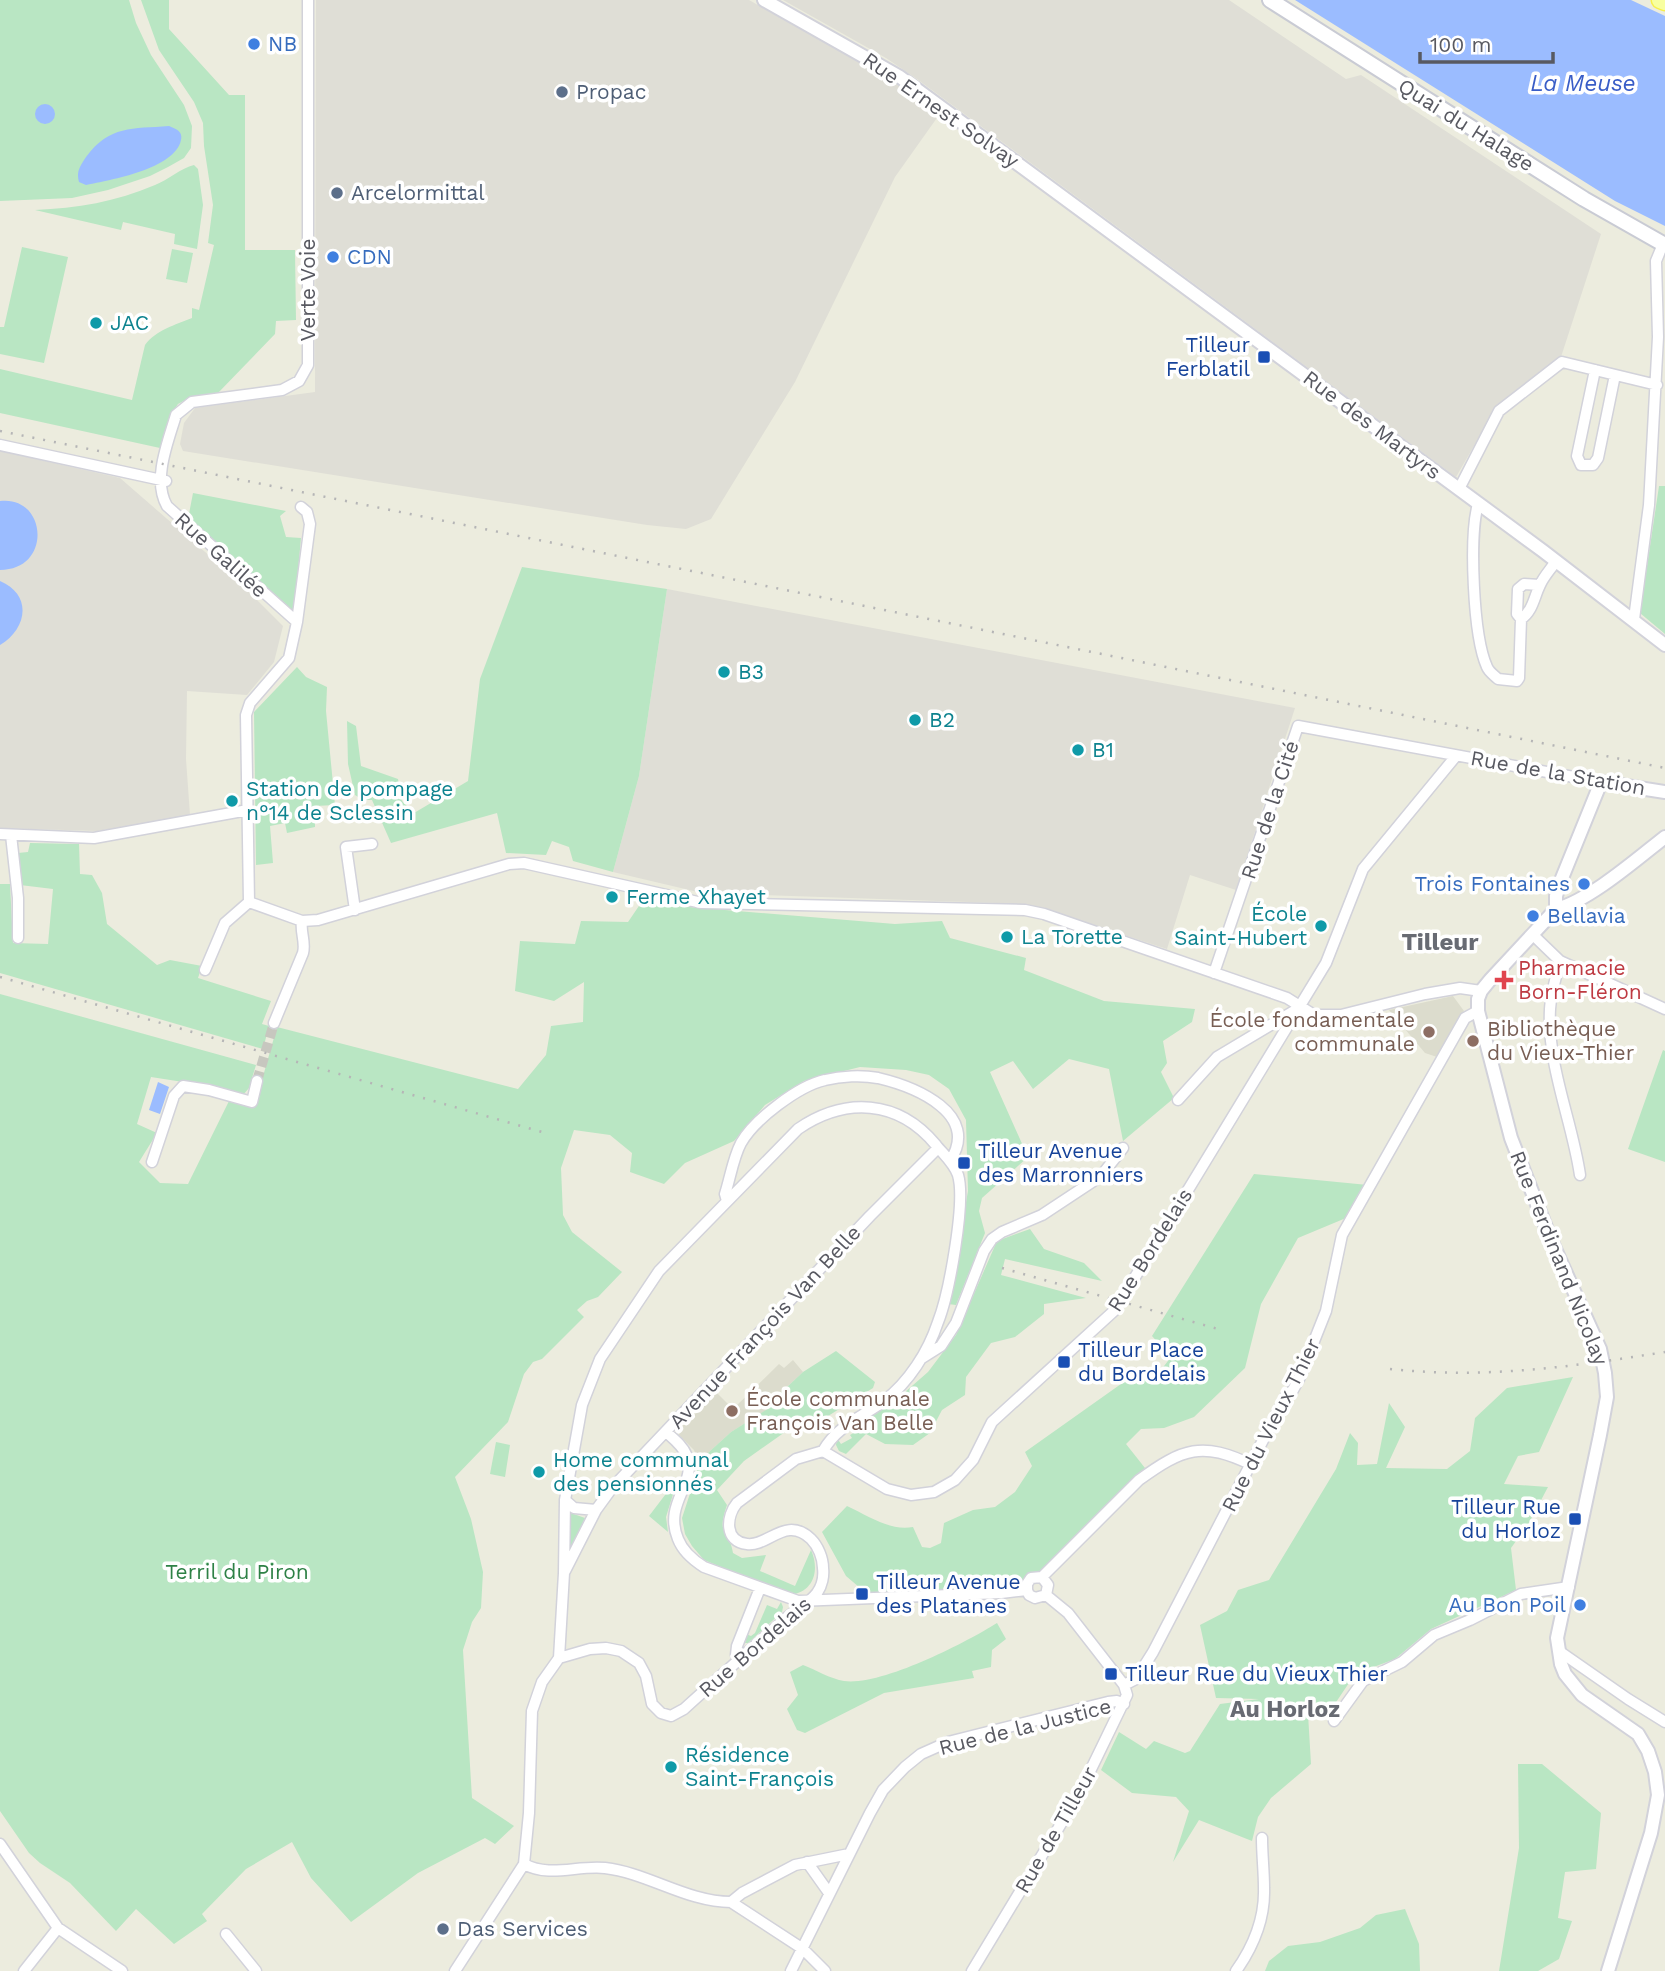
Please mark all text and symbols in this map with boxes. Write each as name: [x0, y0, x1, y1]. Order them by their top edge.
scale bar: [1420, 21, 1553, 65]
place label: NB: [268, 31, 297, 56]
text: 100 m: [1430, 32, 1492, 57]
marker: NB: [246, 36, 262, 52]
street label: Rue Ernest Solvay: [858, 46, 1024, 173]
water label: La Meuse: [1530, 70, 1636, 97]
street label: Quai du Halage: [1394, 73, 1539, 176]
place label: Propac: [576, 79, 646, 104]
marker: Propac: [554, 84, 570, 100]
place label: Arcelormittal: [351, 180, 485, 205]
marker: Arcelormittal: [329, 185, 345, 201]
street label: Verte Voie: [295, 238, 320, 342]
place label: CDN: [347, 244, 392, 269]
marker: CDN: [325, 249, 341, 265]
place label: JAC: [110, 310, 149, 335]
marker: JAC: [88, 315, 104, 331]
place label: Tilleur Ferblatil: [1166, 332, 1251, 381]
marker: Tilleur Ferblatil: [1256, 349, 1272, 365]
street label: Rue des Martyrs: [1299, 365, 1446, 485]
street label: Rue Galilée: [170, 507, 273, 603]
place label: B3: [738, 659, 764, 684]
marker: B3: [716, 664, 732, 680]
place label: B2: [929, 707, 955, 732]
marker: B2: [907, 712, 923, 728]
place label: B1: [1092, 737, 1114, 762]
street label: Rue de la Cité: [1235, 737, 1304, 882]
marker: B1: [1070, 742, 1086, 758]
street label: Rue de la Station: [1469, 745, 1647, 800]
place label: Station de pompage n°14 de Sclessin: [246, 776, 453, 825]
marker: Station de pompage n°14 de Sclessin: [224, 793, 240, 809]
place label: Trois Fontaines: [1415, 871, 1570, 896]
marker: Trois Fontaines: [1576, 876, 1592, 892]
place label: Ferme Xhayet: [626, 884, 766, 909]
marker: Ferme Xhayet: [604, 889, 620, 905]
place label: École Saint-Hubert: [1174, 901, 1307, 950]
place label: Bellavia: [1547, 903, 1626, 928]
marker: Bellavia: [1525, 908, 1541, 924]
marker: École Saint-Hubert: [1313, 918, 1329, 934]
place label: La Torette: [1021, 924, 1123, 949]
district label: Tilleur: [1401, 928, 1479, 956]
marker: La Torette: [999, 929, 1015, 945]
place label: Pharmacie Born-Fléron: [1518, 955, 1642, 1004]
marker: Pharmacie Born-Fléron: [1496, 972, 1512, 988]
place label: École fondamentale communale: [1210, 1007, 1415, 1056]
place label: Bibliothèque du Vieux-Thier: [1487, 1016, 1635, 1065]
marker: École fondamentale communale: [1421, 1024, 1437, 1040]
marker: Bibliothèque du Vieux-Thier: [1465, 1033, 1481, 1049]
place label: Tilleur Avenue des Marronniers: [978, 1138, 1144, 1187]
street label: Rue Ferdinand Nicolay: [1505, 1147, 1614, 1369]
marker: Tilleur Avenue des Marronniers: [956, 1155, 972, 1171]
street label: Rue Bordelais: [1102, 1183, 1197, 1316]
street label: Avenue François Van Belle: [664, 1220, 866, 1434]
street label: Rue du Vieux Thier: [1216, 1333, 1325, 1516]
place label: Tilleur Place du Bordelais: [1078, 1337, 1206, 1386]
marker: Tilleur Place du Bordelais: [1056, 1354, 1072, 1370]
place label: École communale François Van Belle: [746, 1386, 934, 1435]
marker: École communale François Van Belle: [724, 1403, 740, 1419]
place label: Home communal des pensionnés: [553, 1447, 729, 1496]
marker: Home communal des pensionnés: [531, 1464, 547, 1480]
place label: Tilleur Rue du Horloz: [1451, 1494, 1561, 1543]
marker: Tilleur Rue du Horloz: [1567, 1511, 1583, 1527]
park label: Terril du Piron: [165, 1559, 309, 1584]
place label: Tilleur Avenue des Platanes: [876, 1569, 1021, 1618]
marker: Tilleur Avenue des Platanes: [854, 1586, 870, 1602]
street label: Rue Bordelais: [693, 1591, 816, 1702]
place label: Au Bon Poil: [1449, 1592, 1567, 1617]
marker: Au Bon Poil: [1572, 1597, 1588, 1613]
place label: Tilleur Rue du Vieux Thier: [1125, 1661, 1388, 1686]
marker: Tilleur Rue du Vieux Thier: [1103, 1666, 1119, 1682]
street label: Rue de la Justice: [936, 1693, 1114, 1760]
district label: Au Horloz: [1230, 1696, 1340, 1723]
place label: Résidence Saint-François: [685, 1742, 834, 1791]
marker: Résidence Saint-François: [663, 1759, 679, 1775]
street label: Rue de Tilleur: [1009, 1762, 1102, 1898]
place label: Das Services: [457, 1916, 588, 1941]
marker: Das Services: [435, 1921, 451, 1937]

